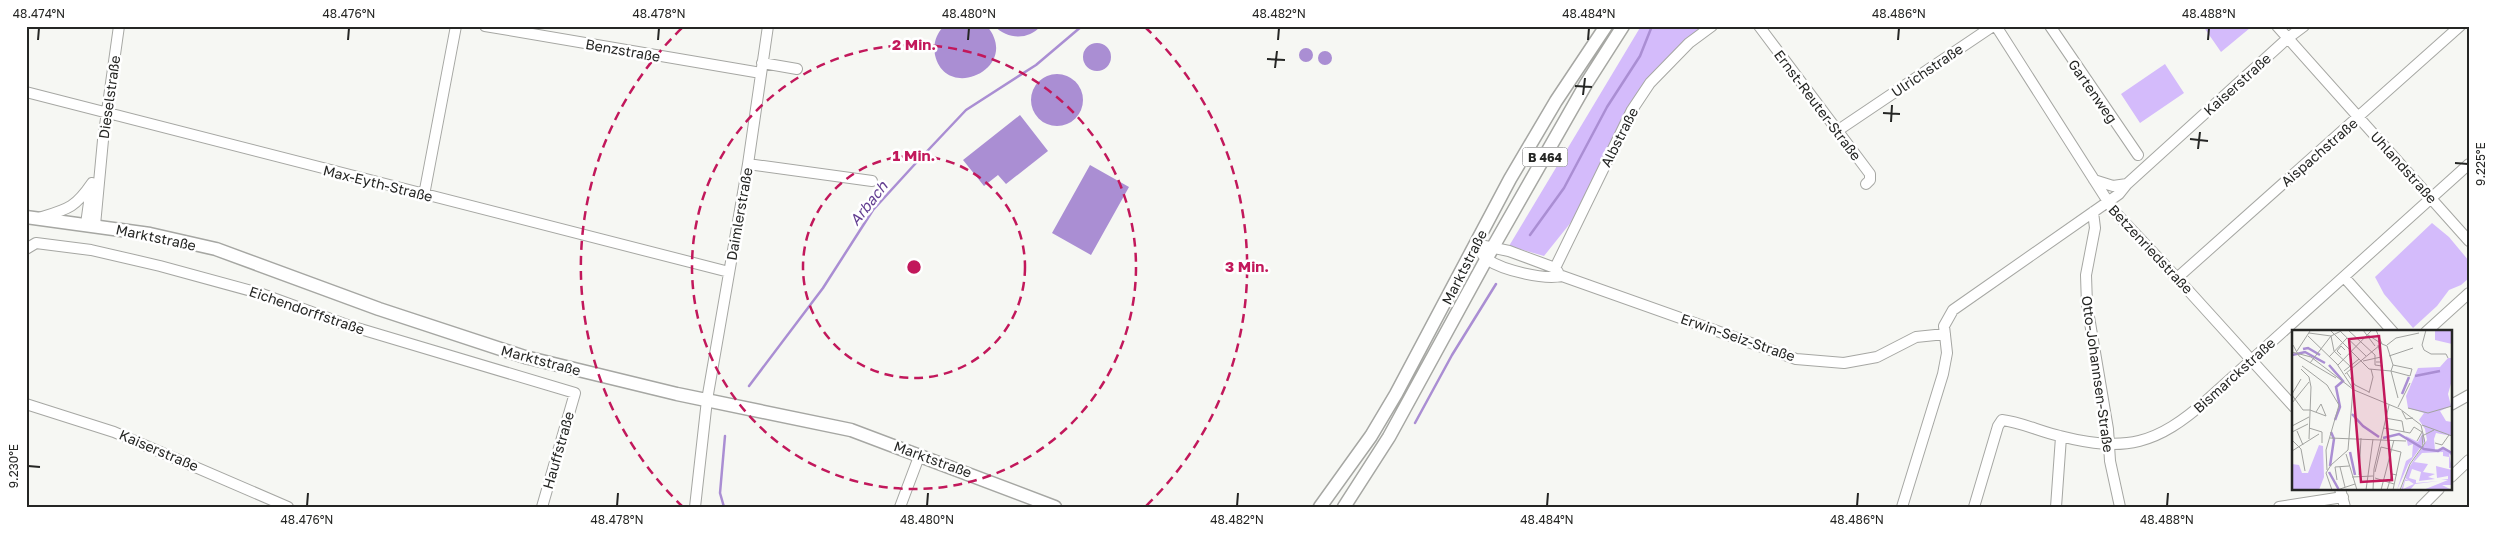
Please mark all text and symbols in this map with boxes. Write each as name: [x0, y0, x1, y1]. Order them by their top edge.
text: 48.474°N: [13, 6, 65, 21]
text: 48.476°N: [323, 6, 375, 21]
text: 48.478°N: [632, 6, 686, 21]
text: 48.480°N: [942, 6, 996, 21]
text: 48.482°N: [1252, 6, 1306, 21]
text: 48.484°N: [1562, 6, 1616, 21]
text: 48.486°N: [1872, 6, 1926, 21]
text: 48.488°N: [2182, 6, 2236, 21]
street label: Benzstraße: [584, 35, 662, 65]
text: 2 Min.: [892, 35, 936, 53]
street label: Ulrichstraße: [1888, 40, 1966, 100]
street label: Ernst-Reuter-Straße: [1771, 46, 1865, 164]
street label: Kaiserstraße: [2200, 49, 2274, 119]
street label: Dieselstraße: [95, 54, 123, 140]
street label: Gartenweg: [2065, 56, 2121, 126]
street label: Albstraße: [1597, 104, 1641, 170]
street label: Aispachstraße: [2277, 114, 2361, 190]
street label: Uhlandstraße: [2367, 128, 2441, 206]
text: 9.225°E: [2473, 142, 2488, 186]
text: 1 Min.: [893, 146, 935, 164]
road number: B 464: [1522, 148, 1568, 166]
street label: Max-Eyth-Straße: [321, 161, 435, 205]
street label: Daimlerstraße: [722, 166, 756, 262]
water label: Arbach: [845, 177, 891, 229]
street label: Betzenriedstraße: [2105, 201, 2197, 297]
street label: Marktstraße: [114, 220, 198, 254]
street label: Marktstraße: [1438, 227, 1490, 307]
text: 3 Min.: [1225, 257, 1269, 275]
centre of rings: [905, 258, 923, 276]
street label: Eichendorffstraße: [247, 282, 367, 338]
street label: Otto-Johannsen-Straße: [2079, 294, 2117, 454]
street label: Erwin-Seiz-Straße: [1678, 309, 1798, 365]
inset map: [2292, 330, 2452, 490]
street label: Bismarckstraße: [2190, 334, 2278, 416]
street label: Marktstraße: [499, 341, 583, 379]
street label: Hauffstraße: [539, 409, 577, 491]
street label: Kaiserstraße: [117, 426, 201, 474]
street label: Marktstraße: [892, 437, 974, 481]
text: 9.230°E: [6, 444, 21, 488]
text: 48.476°N: [281, 512, 333, 527]
text: 48.478°N: [590, 512, 644, 527]
text: 48.480°N: [900, 512, 954, 527]
text: 48.482°N: [1210, 512, 1264, 527]
text: 48.484°N: [1520, 512, 1574, 527]
text: 48.486°N: [1830, 512, 1884, 527]
text: 48.488°N: [2140, 512, 2194, 527]

